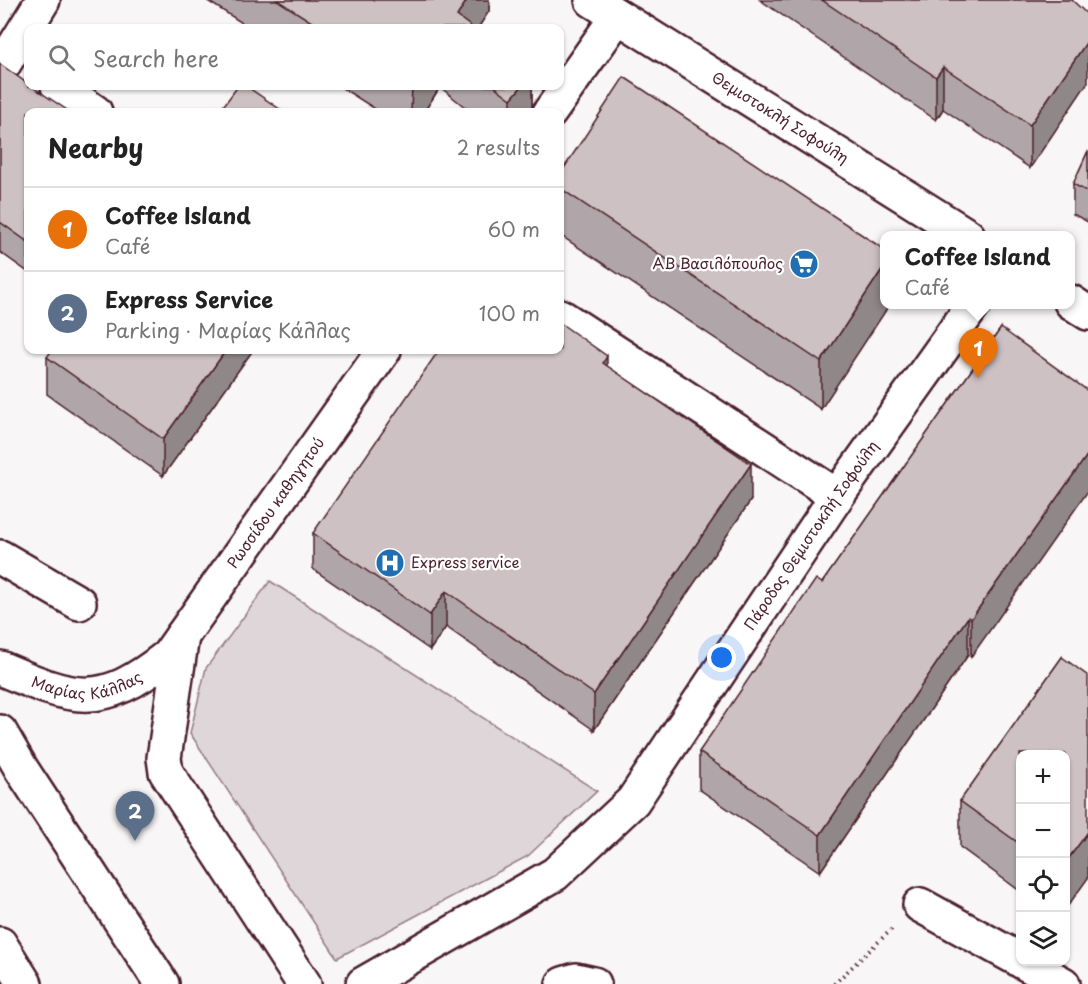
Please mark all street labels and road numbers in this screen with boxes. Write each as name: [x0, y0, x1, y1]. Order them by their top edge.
street label: Θεμιστοκλή Σοφούλη: [708, 65, 854, 168]
street label: Ρωσσίδου καθηγητού: [221, 432, 329, 572]
street label: Πάροδος Θεμιστοκλή Σοφούλη: [737, 435, 883, 634]
street label: Μαρίας Κάλλας: [29, 664, 146, 704]

